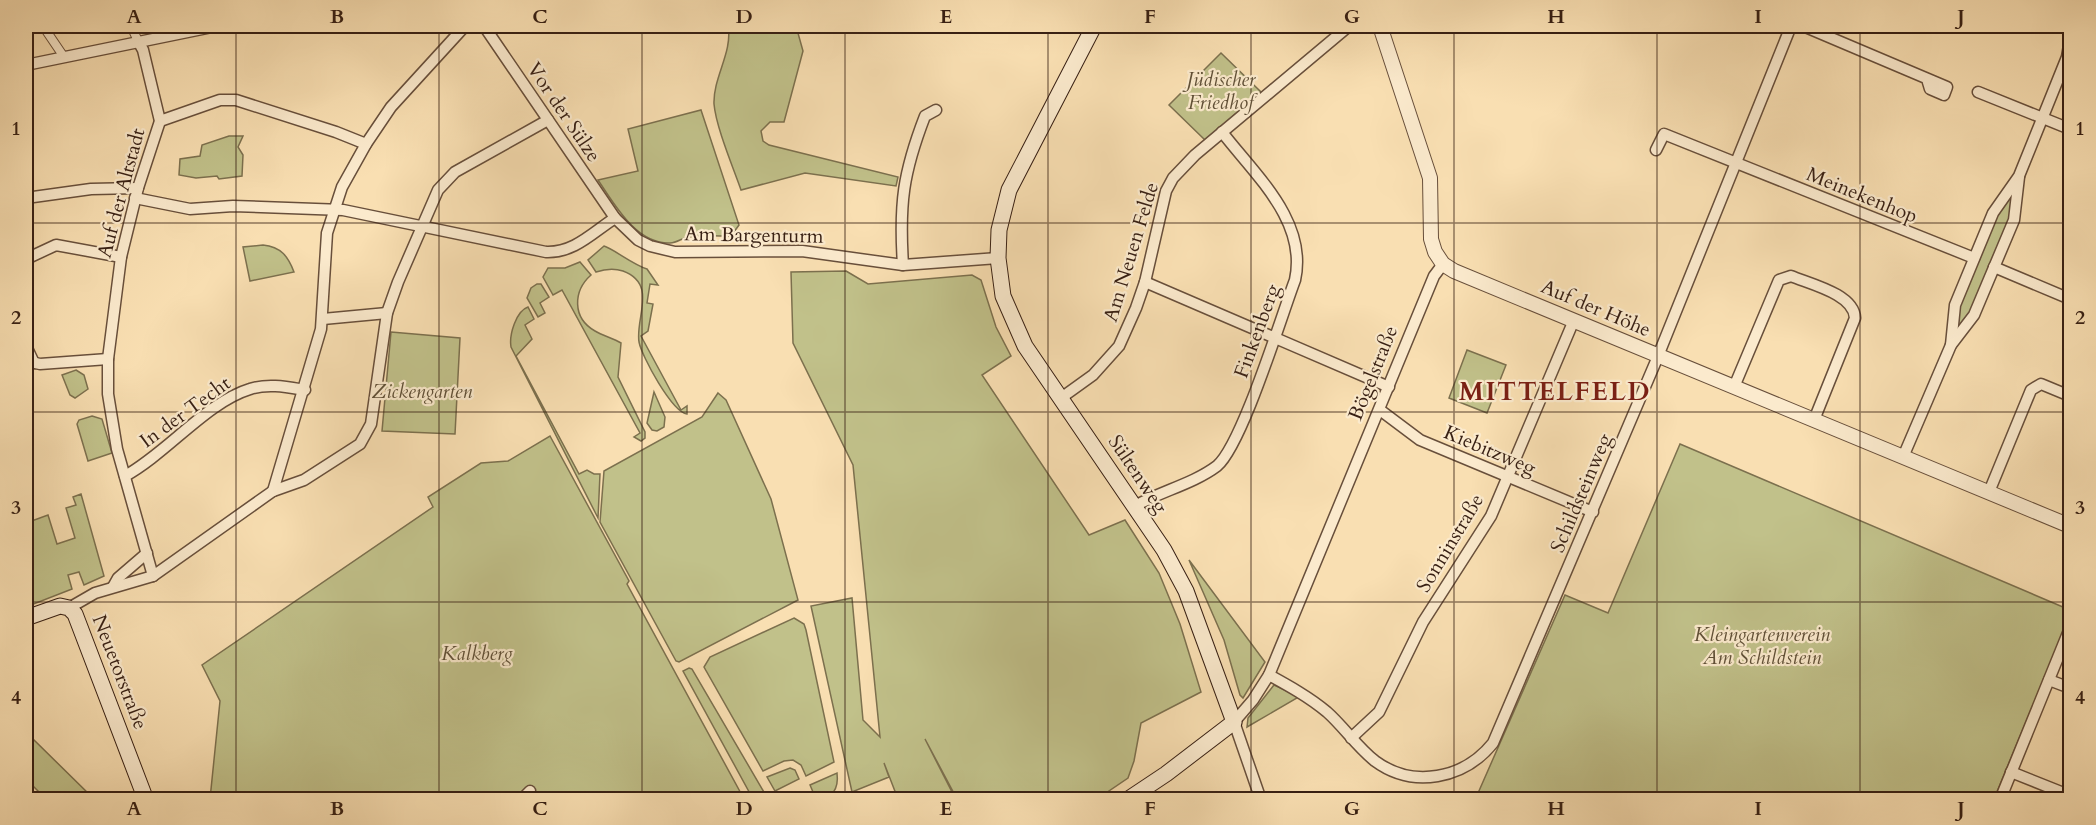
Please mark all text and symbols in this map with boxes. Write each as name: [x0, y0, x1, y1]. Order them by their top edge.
text: A: [126, 3, 142, 30]
text: B: [330, 3, 344, 30]
text: C: [532, 3, 548, 30]
text: D: [735, 3, 753, 30]
text: E: [940, 3, 952, 30]
text: F: [1144, 3, 1156, 30]
text: G: [1344, 3, 1360, 30]
text: H: [1547, 3, 1565, 30]
text: I: [1754, 3, 1762, 30]
text: J: [1954, 3, 1965, 30]
street label: Vor der Sülze: [521, 57, 607, 167]
park label: Jüdischer Friedhof: [1181, 66, 1258, 116]
text: 1: [11, 115, 21, 142]
text: 1: [2075, 115, 2085, 142]
street label: Auf der Altstadt: [91, 124, 151, 261]
street label: Meinekenhop: [1802, 160, 1922, 230]
street label: Am Neuen Felde: [1097, 179, 1165, 325]
street label: Am Bargenturm: [684, 220, 824, 250]
street label: Auf der Höhe: [1537, 273, 1655, 343]
street label: Finkenberg: [1228, 280, 1287, 382]
text: 2: [11, 304, 21, 331]
text: 2: [2075, 304, 2085, 331]
street label: Bögelstraße: [1342, 322, 1404, 424]
street label: In der Techt: [134, 369, 236, 454]
district label: MITTELFELD: [1459, 374, 1651, 409]
park label: Zickengarten: [372, 378, 473, 405]
street label: Kiebitzweg: [1440, 419, 1541, 482]
street label: Sültenweg: [1102, 429, 1175, 519]
street label: Schildsteinweg: [1544, 429, 1619, 557]
street label: Sonninstraße: [1410, 489, 1490, 597]
text: 3: [11, 494, 21, 521]
text: 3: [2075, 494, 2085, 521]
street label: Neuetorstraße: [86, 611, 154, 733]
park label: Kleingartenverein Am Schildstein: [1694, 621, 1830, 671]
park label: Kalkberg: [441, 640, 513, 667]
text: 4: [11, 684, 21, 711]
text: 4: [2075, 684, 2085, 711]
text: A: [126, 795, 142, 822]
text: B: [330, 795, 344, 822]
text: C: [532, 795, 548, 822]
text: D: [735, 795, 753, 822]
text: E: [940, 795, 952, 822]
text: F: [1144, 795, 1156, 822]
text: G: [1344, 795, 1360, 822]
text: H: [1547, 795, 1565, 822]
text: I: [1754, 795, 1762, 822]
text: J: [1954, 795, 1965, 822]

